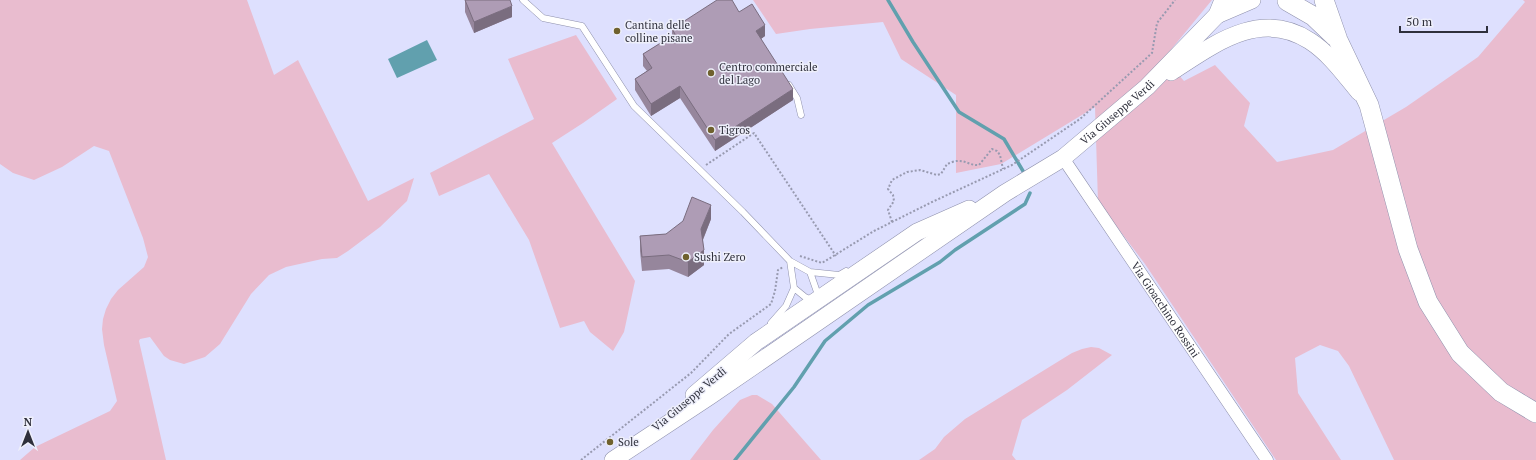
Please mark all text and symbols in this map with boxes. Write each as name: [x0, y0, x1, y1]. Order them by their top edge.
scale bar: [1400, 8, 1487, 34]
text: 50 m: [1406, 14, 1433, 29]
place label: Cantina delle colline pisane: [625, 18, 693, 45]
marker: Cantina delle colline pisane: [612, 26, 622, 36]
place label: Centro commerciale del Lago: [719, 60, 818, 87]
marker: Centro commerciale del Lago: [706, 68, 716, 78]
street label: Via Giuseppe Verdi: [1077, 77, 1157, 147]
place label: Tigros: [719, 123, 750, 137]
marker: Tigros: [706, 125, 716, 135]
place label: Sushi Zero: [694, 250, 746, 264]
marker: Sushi Zero: [681, 252, 691, 262]
street label: Via Gioacchino Rossini: [1128, 259, 1203, 360]
street label: Via Giuseppe Verdi: [649, 364, 729, 434]
north arrow: [8, 412, 48, 452]
text: N: [24, 415, 33, 429]
place label: Sole: [618, 435, 639, 449]
marker: Sole: [605, 437, 615, 447]

